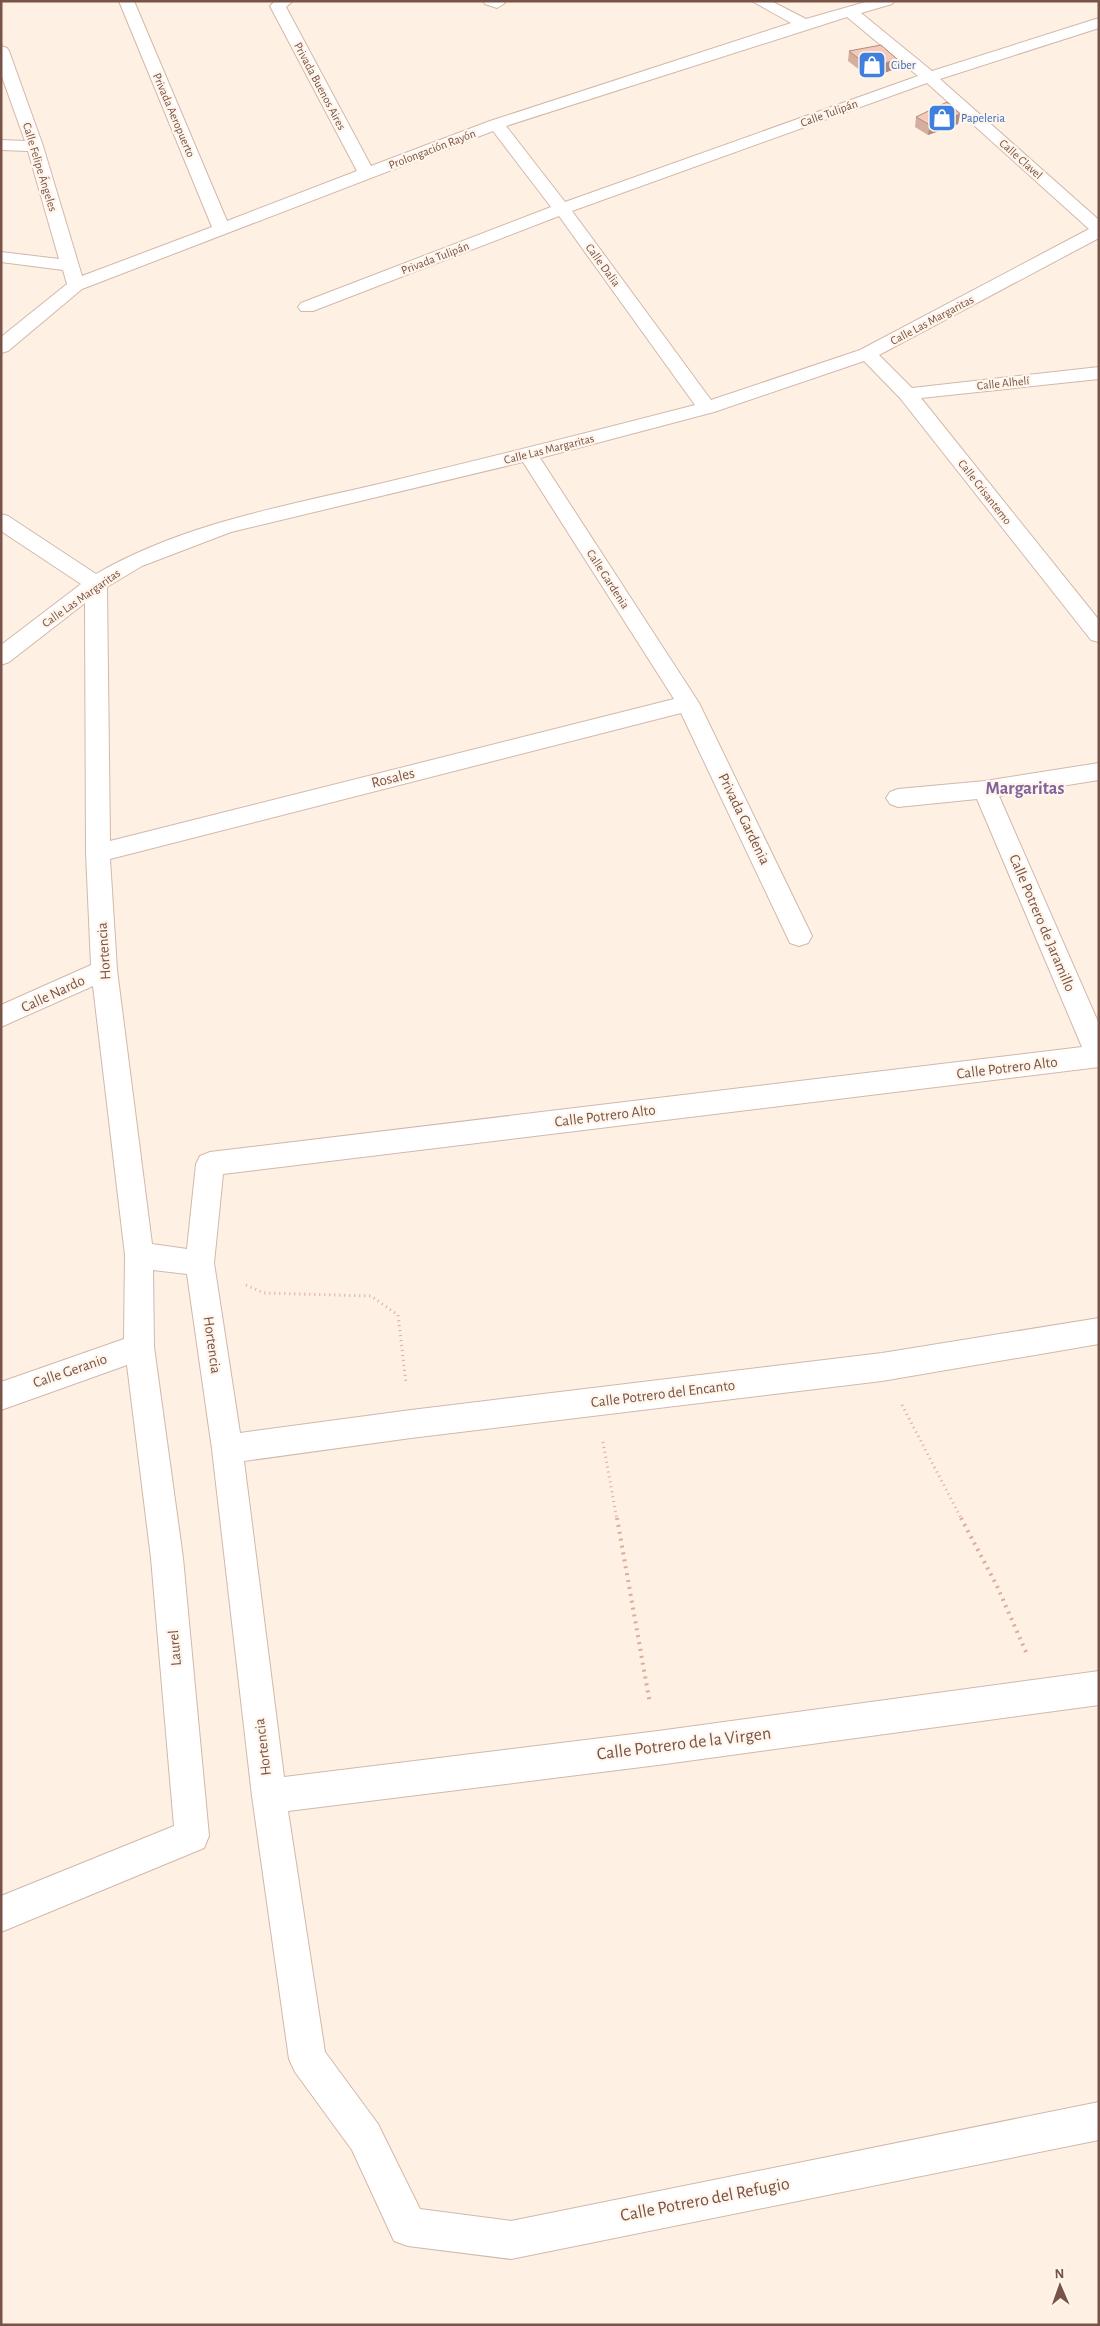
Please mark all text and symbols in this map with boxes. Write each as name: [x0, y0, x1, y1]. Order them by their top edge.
street label: Privada Buenos Aires: [292, 40, 348, 132]
shop icon: Ciber: [857, 50, 887, 80]
place label: Ciber: [891, 59, 916, 71]
street label: Privada Aeropuerto: [151, 71, 197, 159]
street label: Calle Tulipán: [799, 97, 859, 129]
shop icon: Papeleria: [927, 103, 957, 133]
place label: Papeleria: [961, 112, 1005, 124]
street label: Calle Felipe Ángeles: [21, 121, 60, 213]
street label: Prolongación Rayón: [387, 127, 478, 172]
street label: Calle Clavel: [997, 137, 1045, 181]
street label: Privada Tulipán: [399, 240, 471, 276]
street label: Calle Dalia: [583, 241, 623, 289]
street label: Calle Las Margaritas: [888, 293, 976, 347]
street label: Calle Alhelí: [976, 374, 1030, 392]
street label: Calle Las Margaritas: [503, 432, 595, 466]
street label: Calle Crisantemo: [956, 457, 1014, 527]
street label: Calle Gardenia: [584, 547, 632, 611]
street label: Calle Las Margaritas: [40, 567, 122, 629]
street label: Rosales: [370, 765, 416, 791]
street label: Privada Gardenia: [715, 771, 773, 867]
district label: Margaritas: [986, 780, 1065, 798]
street label: Calle Potrero de Jaramillo: [1006, 852, 1078, 994]
street label: Hortencia: [95, 922, 113, 980]
street label: Calle Nardo: [19, 973, 87, 1015]
street label: Calle Potrero Alto: [956, 1054, 1058, 1082]
street label: Calle Potrero Alto: [554, 1102, 656, 1130]
street label: Hortencia: [201, 1315, 223, 1375]
street label: Calle Geranio: [31, 1351, 109, 1391]
street label: Calle Potrero del Encanto: [590, 1378, 736, 1410]
street label: Laurel: [166, 1629, 184, 1667]
street label: Hortencia: [252, 1717, 274, 1776]
street label: Calle Potrero de la Virgen: [596, 1724, 772, 1764]
street label: Calle Potrero del Refugio: [619, 2175, 791, 2225]
north arrow: [1035, 2261, 1085, 2311]
text: N: [1054, 2267, 1065, 2281]

